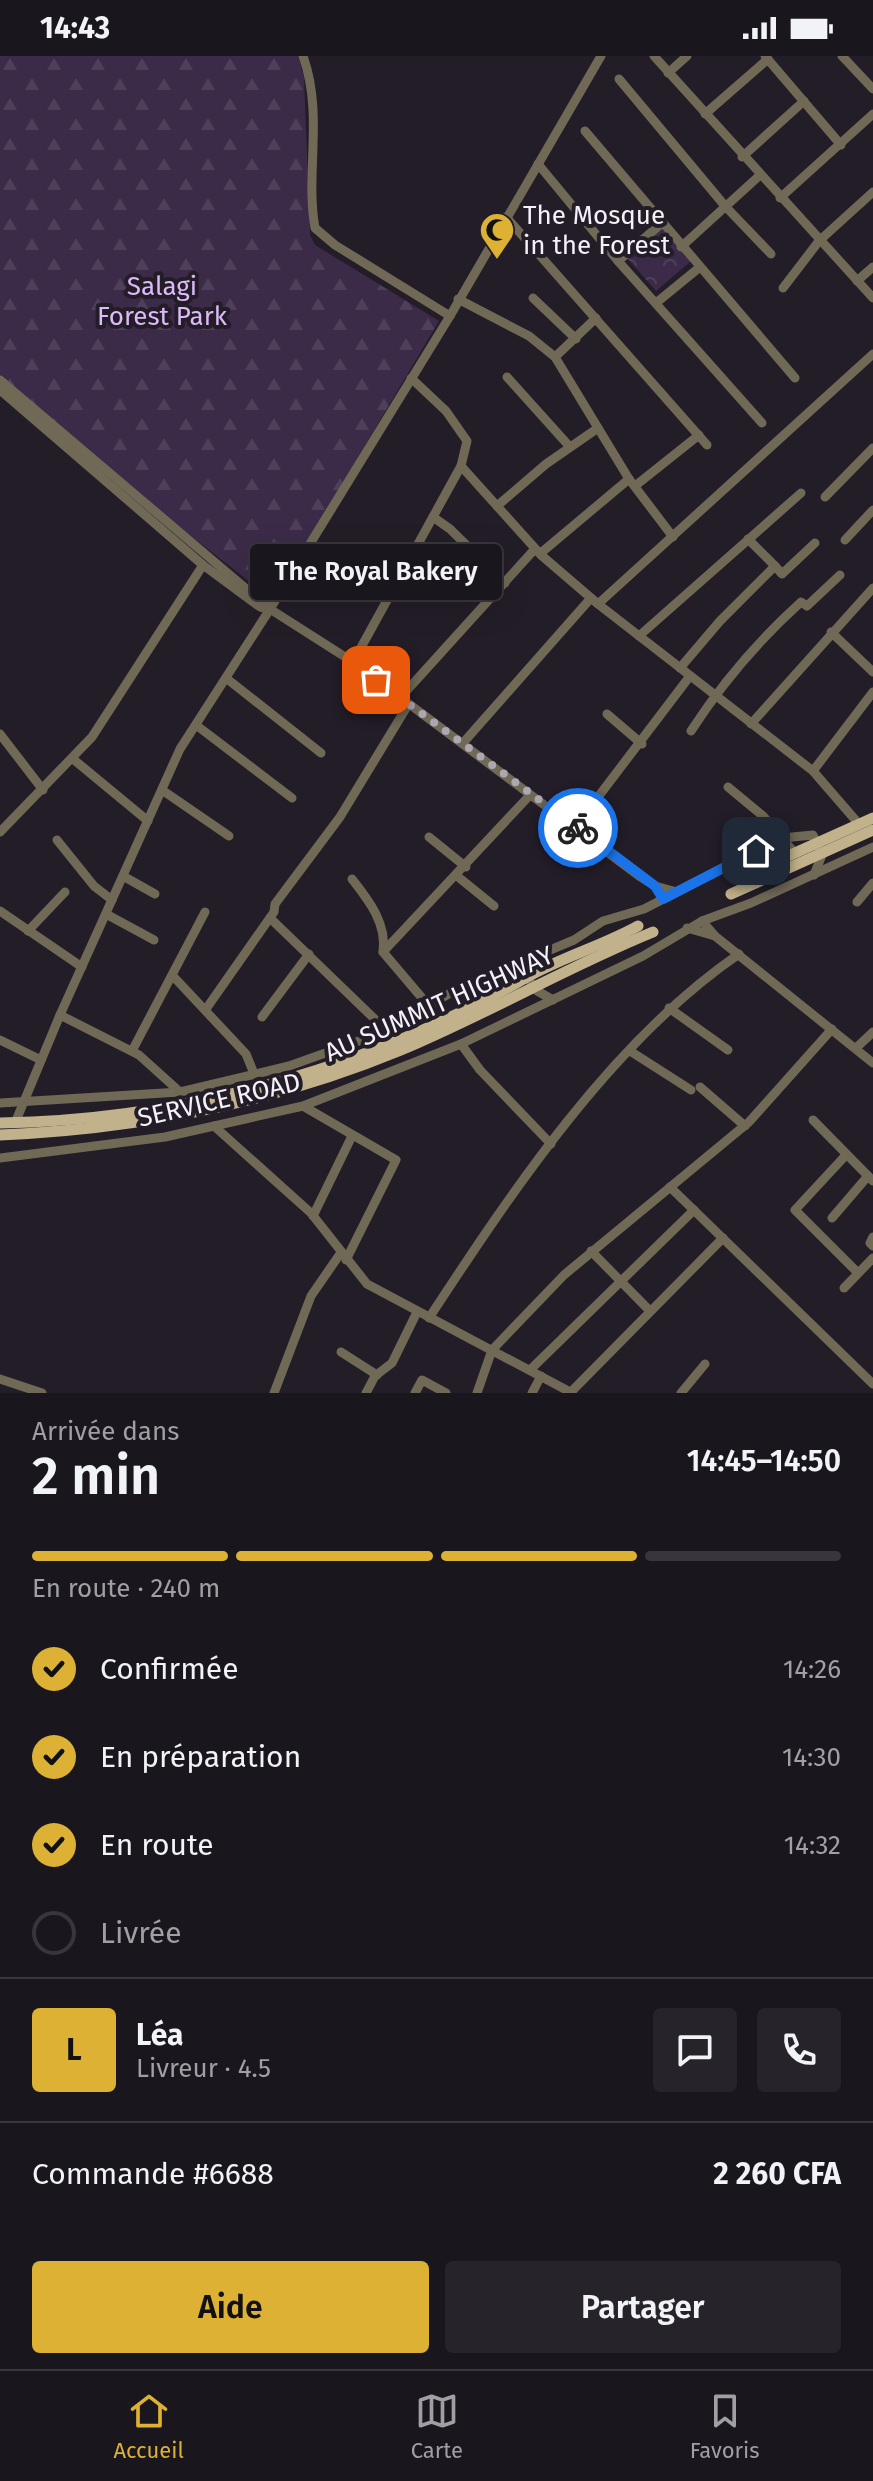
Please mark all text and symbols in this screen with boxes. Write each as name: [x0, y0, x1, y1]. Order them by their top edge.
text: 14:43: [40, 10, 110, 46]
place label: The Mosque in the Forest: [523, 200, 671, 261]
mosque icon: The Mosque in the Forest: [478, 211, 516, 261]
park label: Salagi Forest Park: [97, 271, 228, 332]
callout: The Royal Bakery: [250, 544, 502, 600]
text: The Royal Bakery: [275, 556, 477, 587]
pin: [342, 646, 410, 714]
icon: bag: [354, 658, 398, 702]
courier: [538, 788, 618, 868]
icon: bike: [556, 806, 600, 850]
pin: [722, 817, 790, 885]
icon: home: [734, 829, 778, 873]
street label: AU SUMMIT HIGHWAY: [320, 939, 559, 1068]
street label: SERVICE ROAD: [135, 1066, 303, 1134]
text: Arrivée dans: [32, 1416, 179, 1447]
text: 14:45–14:50: [687, 1443, 841, 1479]
text: 2 min: [32, 1445, 160, 1508]
text: En route · 240 m: [32, 1573, 220, 1604]
icon: check: [32, 1647, 76, 1691]
text: Confirmée: [100, 1651, 239, 1687]
text: 14:26: [783, 1654, 841, 1685]
icon: check: [32, 1735, 76, 1779]
text: En préparation: [100, 1739, 301, 1775]
text: 14:30: [782, 1742, 841, 1773]
icon: check: [32, 1823, 76, 1867]
text: En route: [100, 1827, 214, 1863]
text: 14:32: [784, 1830, 841, 1861]
text: Livrée: [100, 1915, 182, 1951]
button: chat: [653, 2008, 737, 2092]
button: phone: [757, 2008, 841, 2092]
text: Léa: [136, 2017, 183, 2053]
text: L: [66, 2032, 82, 2068]
text: Livreur · 4.5: [136, 2053, 271, 2084]
text: Commande #6688: [32, 2156, 274, 2192]
text: 2 260 CFA: [713, 2156, 841, 2192]
button: Aide: [32, 2261, 429, 2353]
button: Partager: [445, 2261, 841, 2353]
tab: Accueil: [113, 2389, 184, 2464]
tab: Carte: [411, 2389, 463, 2464]
tab: Favoris: [690, 2389, 760, 2464]

